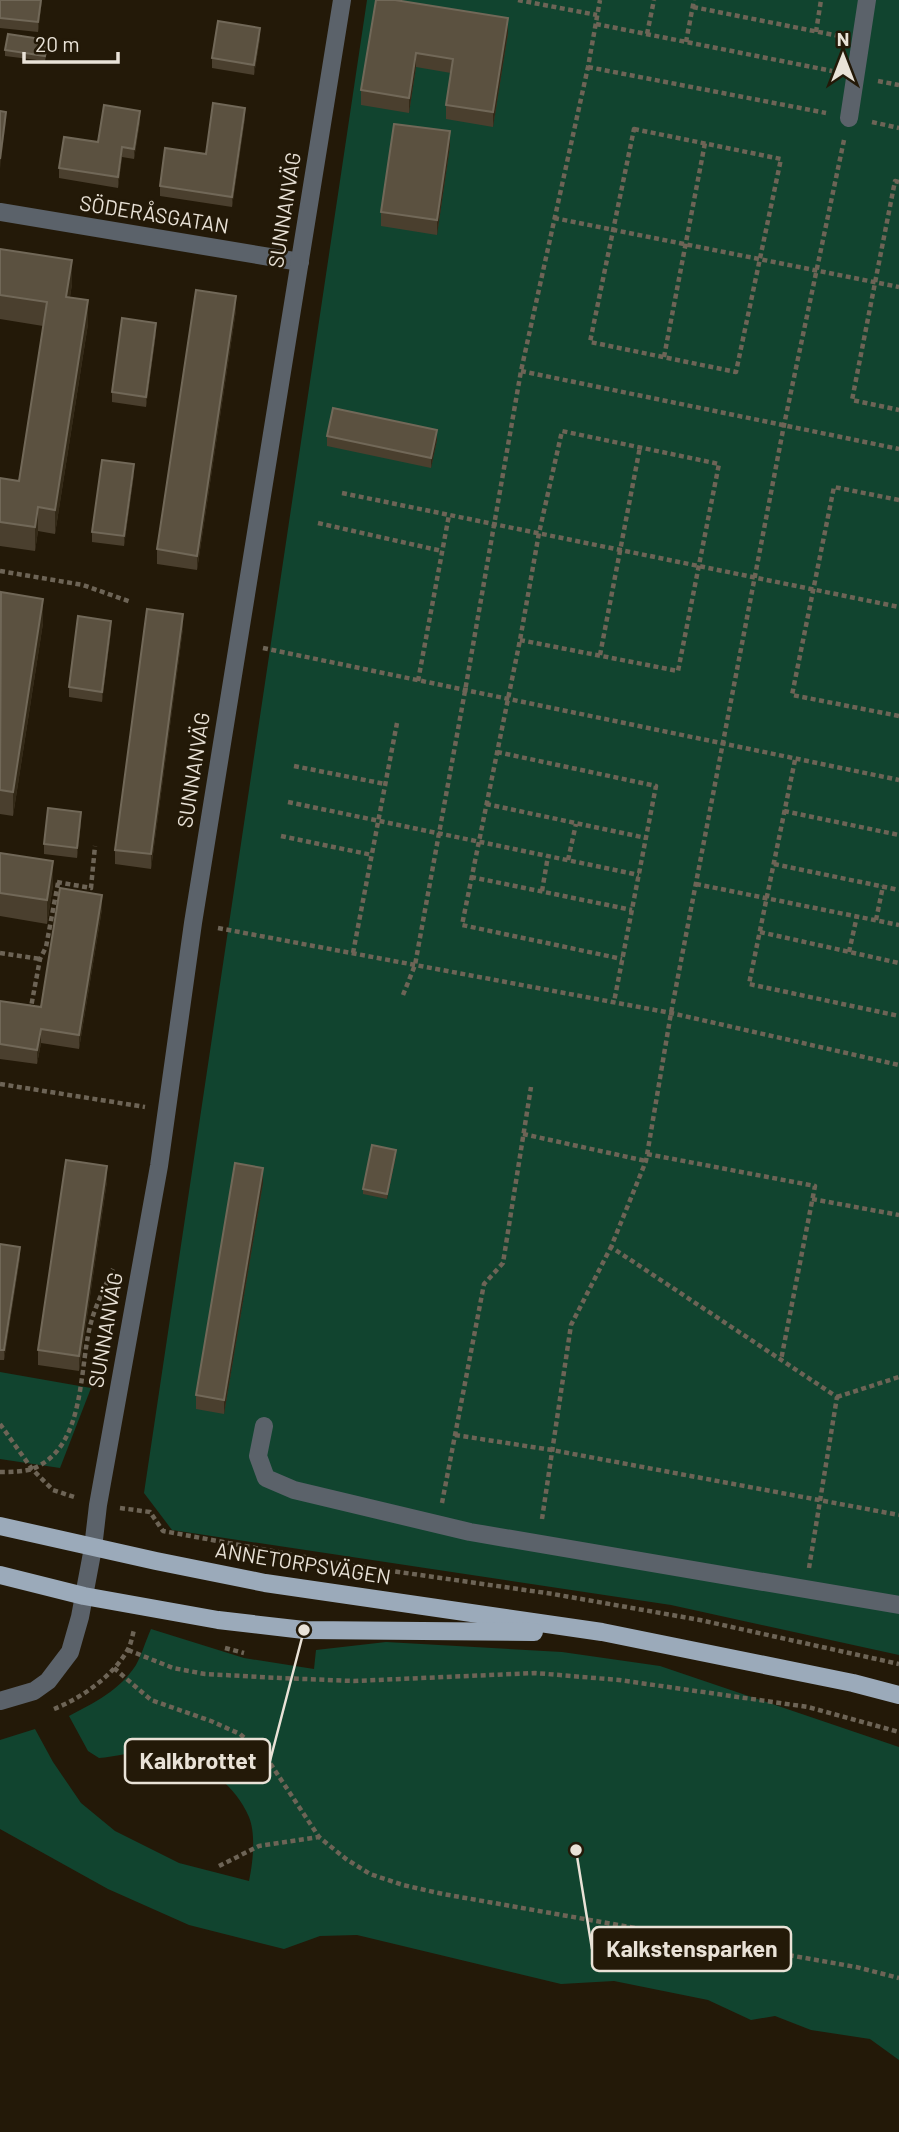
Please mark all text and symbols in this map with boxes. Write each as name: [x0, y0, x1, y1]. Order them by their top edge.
scale bar: [24, 21, 119, 65]
north arrow: [808, 21, 878, 91]
text: N: [837, 27, 849, 50]
text: 20 m: [35, 31, 80, 56]
street label: SUNNANVÄG: [262, 150, 305, 269]
street label: SÖDERÅSGATAN: [78, 189, 231, 238]
street label: SUNNANVÄG: [171, 710, 214, 829]
street label: SUNNANVÄG: [82, 1270, 127, 1389]
street label: ANNETORPSVÄGEN: [214, 1536, 393, 1589]
callout: Kalkbrottet: [125, 1739, 270, 1783]
text: Kalkbrottet: [140, 1746, 256, 1774]
callout: Kalkstensparken: [592, 1927, 791, 1971]
text: Kalkstensparken: [606, 1934, 778, 1962]

